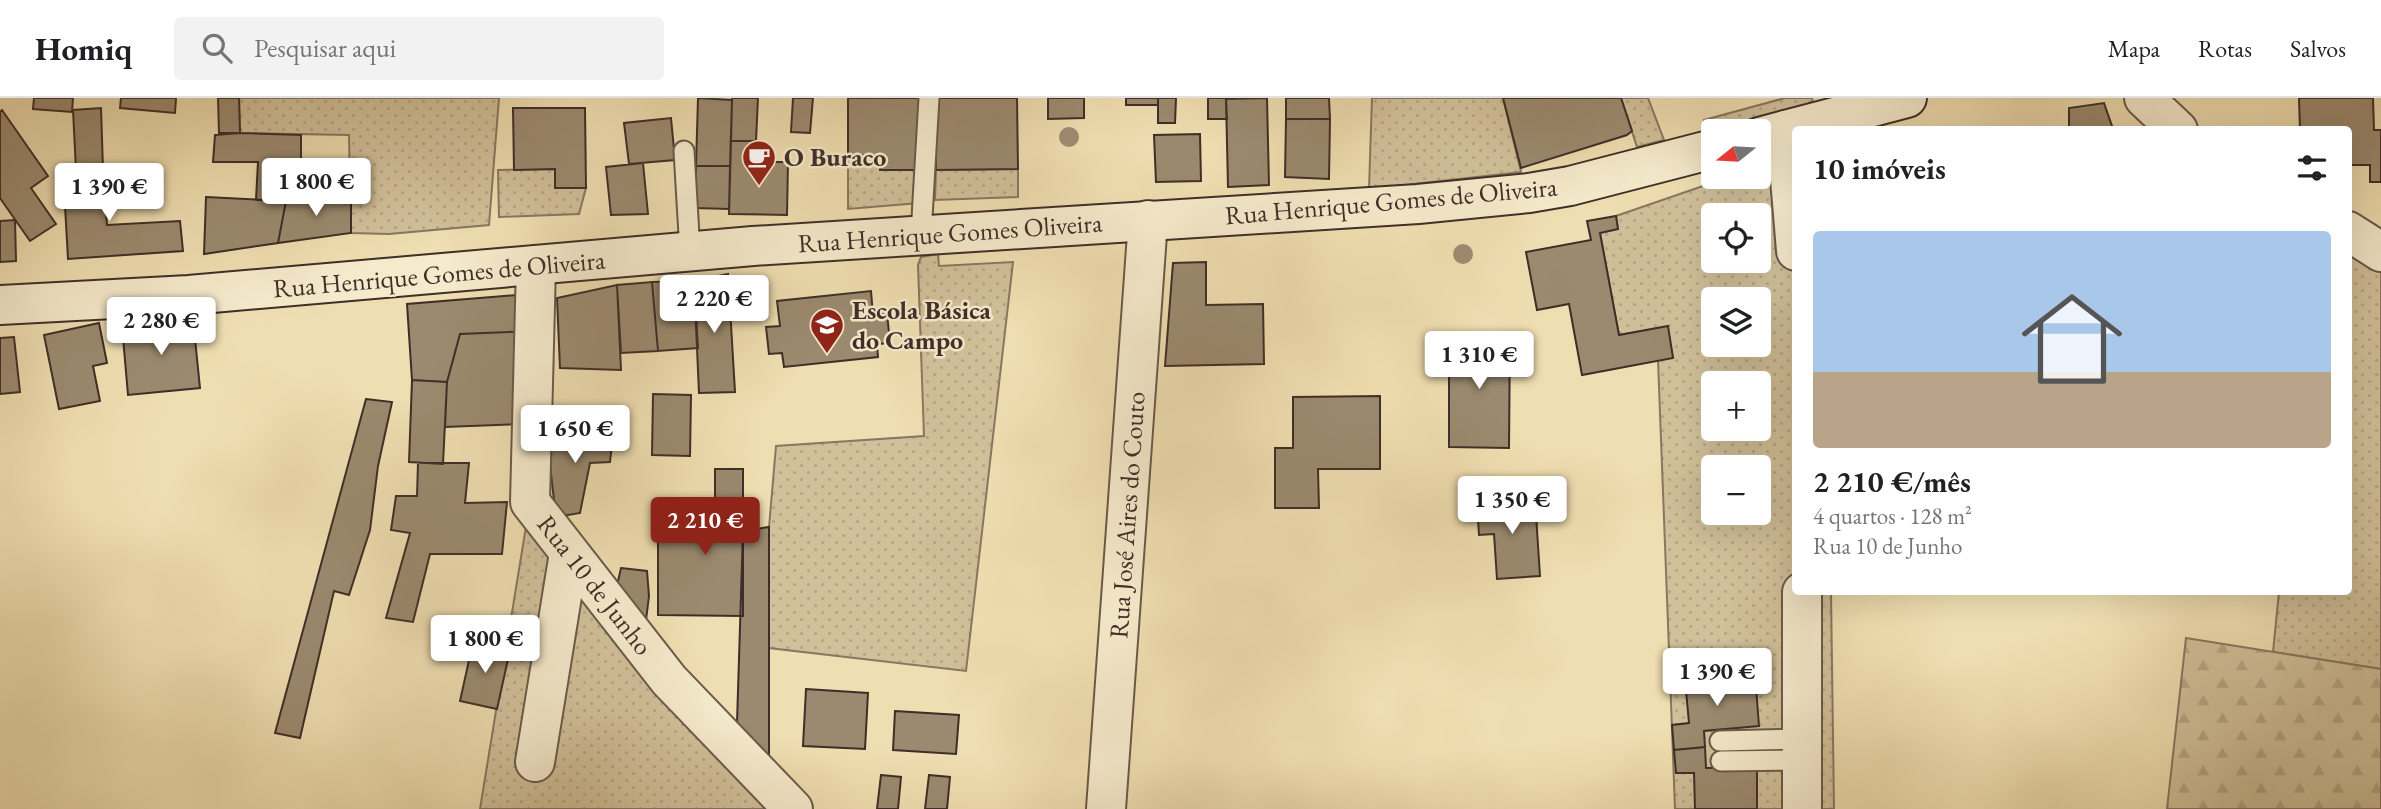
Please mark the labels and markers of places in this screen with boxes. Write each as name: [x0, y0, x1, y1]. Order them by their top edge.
cafe icon: O Buraco: [740, 138, 778, 187]
place label: O Buraco: [784, 140, 886, 174]
pin: 1 800 €: [251, 158, 381, 218]
pin: 1 390 €: [44, 164, 174, 223]
pin: 2 220 €: [649, 275, 779, 335]
place label: Escola Básica do Campo: [852, 293, 992, 357]
pin: 2 280 €: [96, 298, 226, 357]
school or university icon: Escola Básica do Campo: [808, 306, 846, 355]
pin: 1 310 €: [1414, 331, 1544, 391]
pin: 1 650 €: [510, 406, 640, 465]
pin: 1 350 €: [1447, 476, 1577, 536]
pin: 2 210 €: [640, 498, 770, 557]
pin: 1 800 €: [420, 616, 550, 675]
pin: 1 390 €: [1652, 648, 1782, 708]

